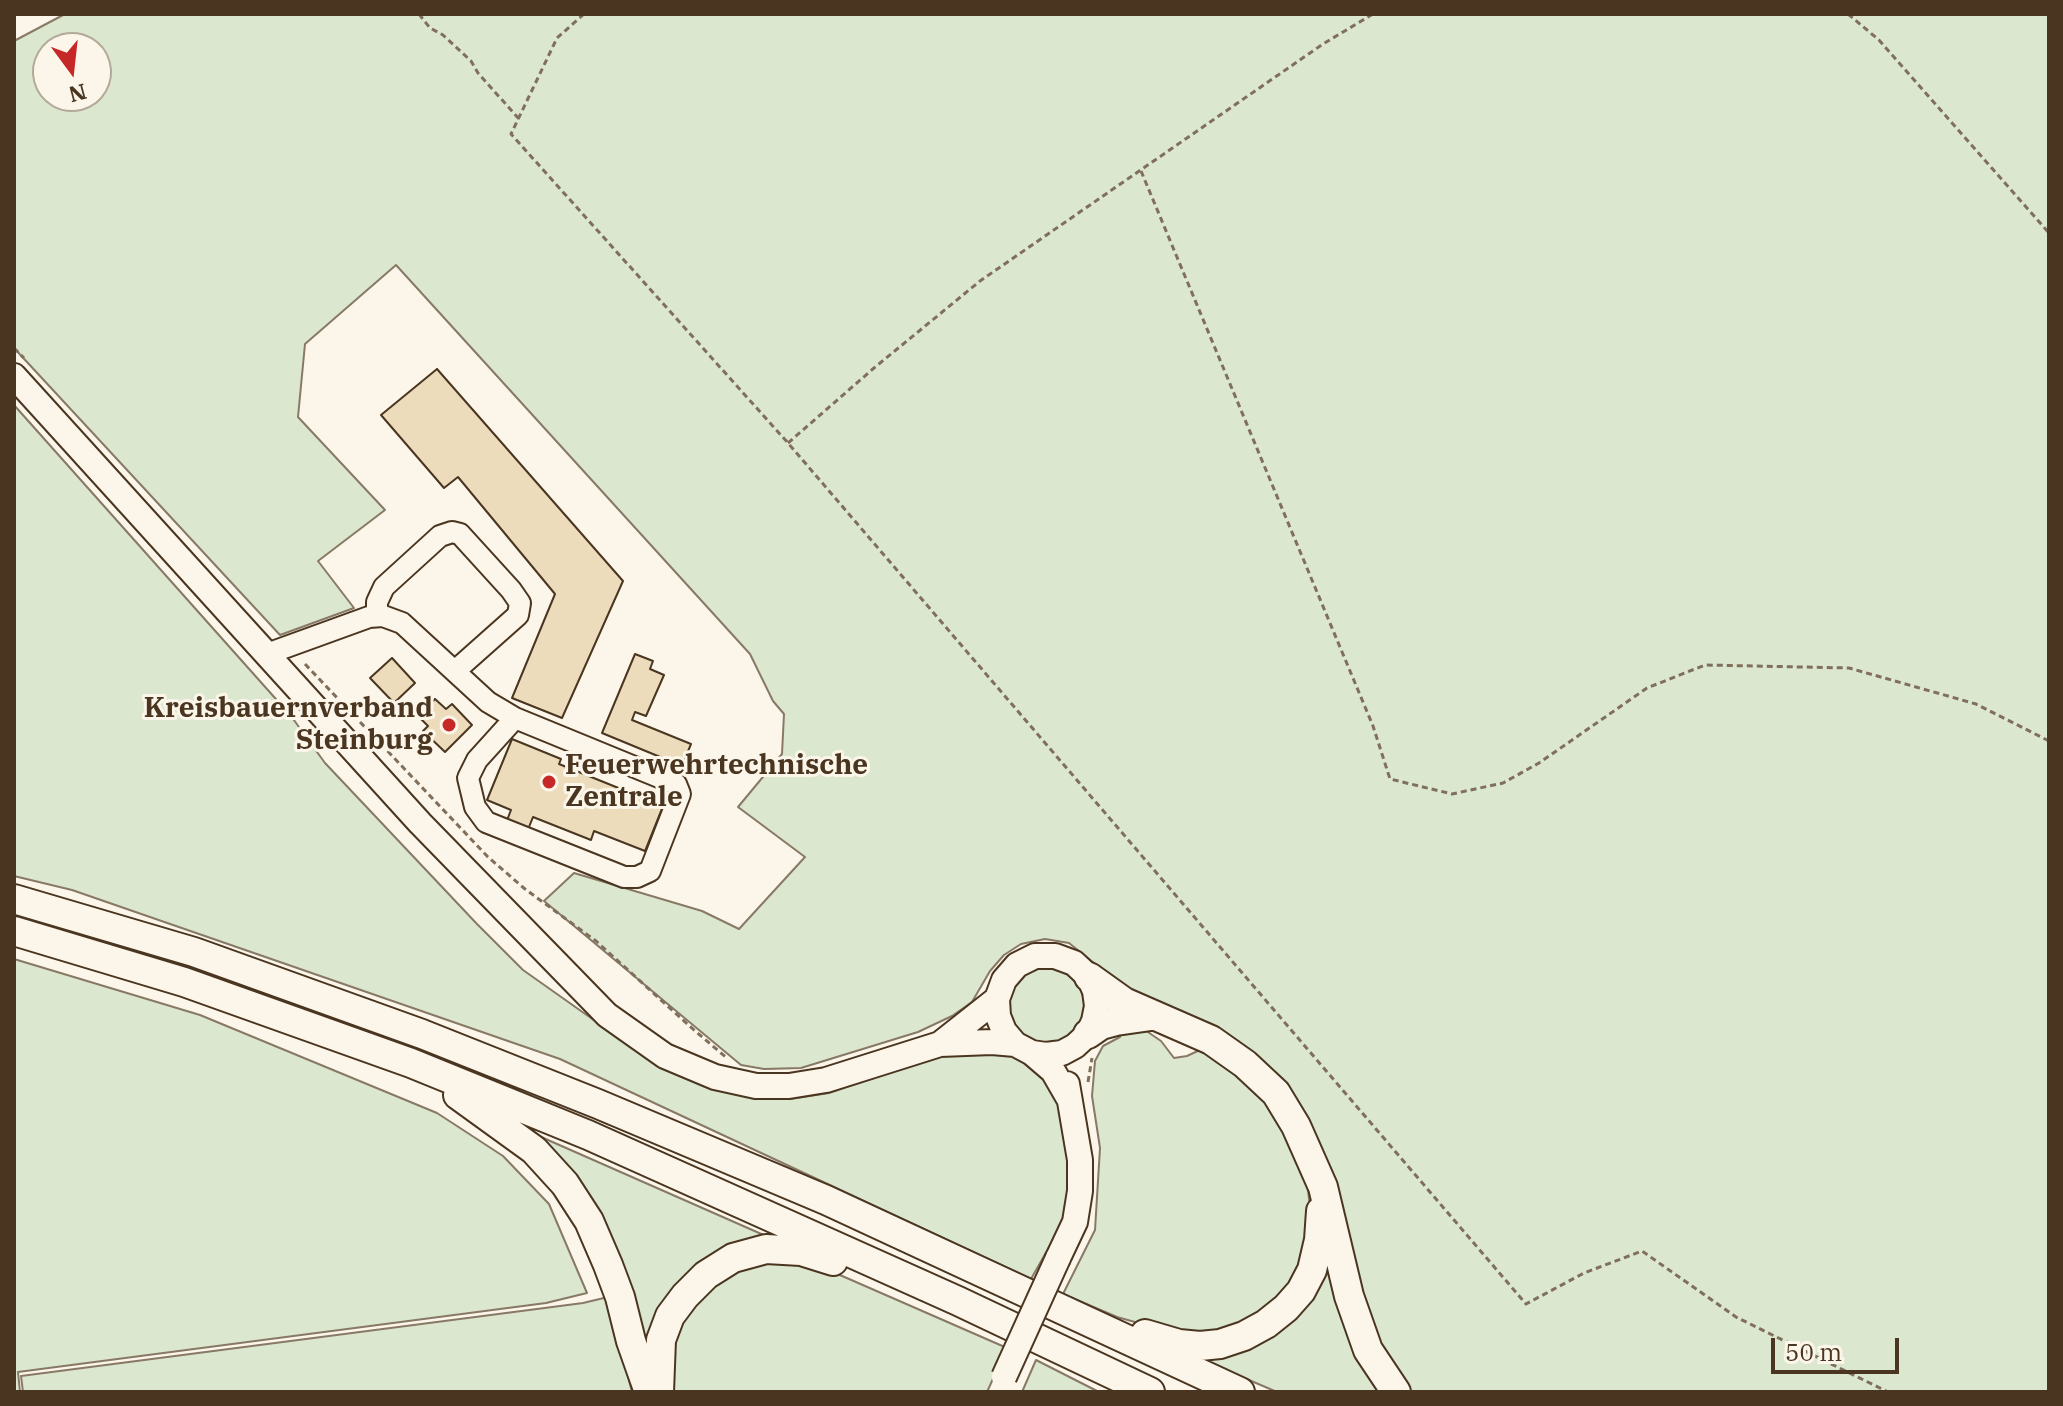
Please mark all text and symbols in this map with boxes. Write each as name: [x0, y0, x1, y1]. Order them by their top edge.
north arrow: [32, 32, 112, 112]
text: N: [66, 77, 90, 110]
place label: Kreisbauernverband Steinburg: [144, 692, 433, 758]
marker: Kreisbauernverband Steinburg: [440, 716, 458, 734]
place label: Feuerwehrtechnische Zentrale: [565, 749, 868, 815]
marker: Feuerwehrtechnische Zentrale: [540, 773, 558, 791]
scale bar: [1775, 1322, 1903, 1372]
text: 50 m: [1785, 1336, 1842, 1368]

